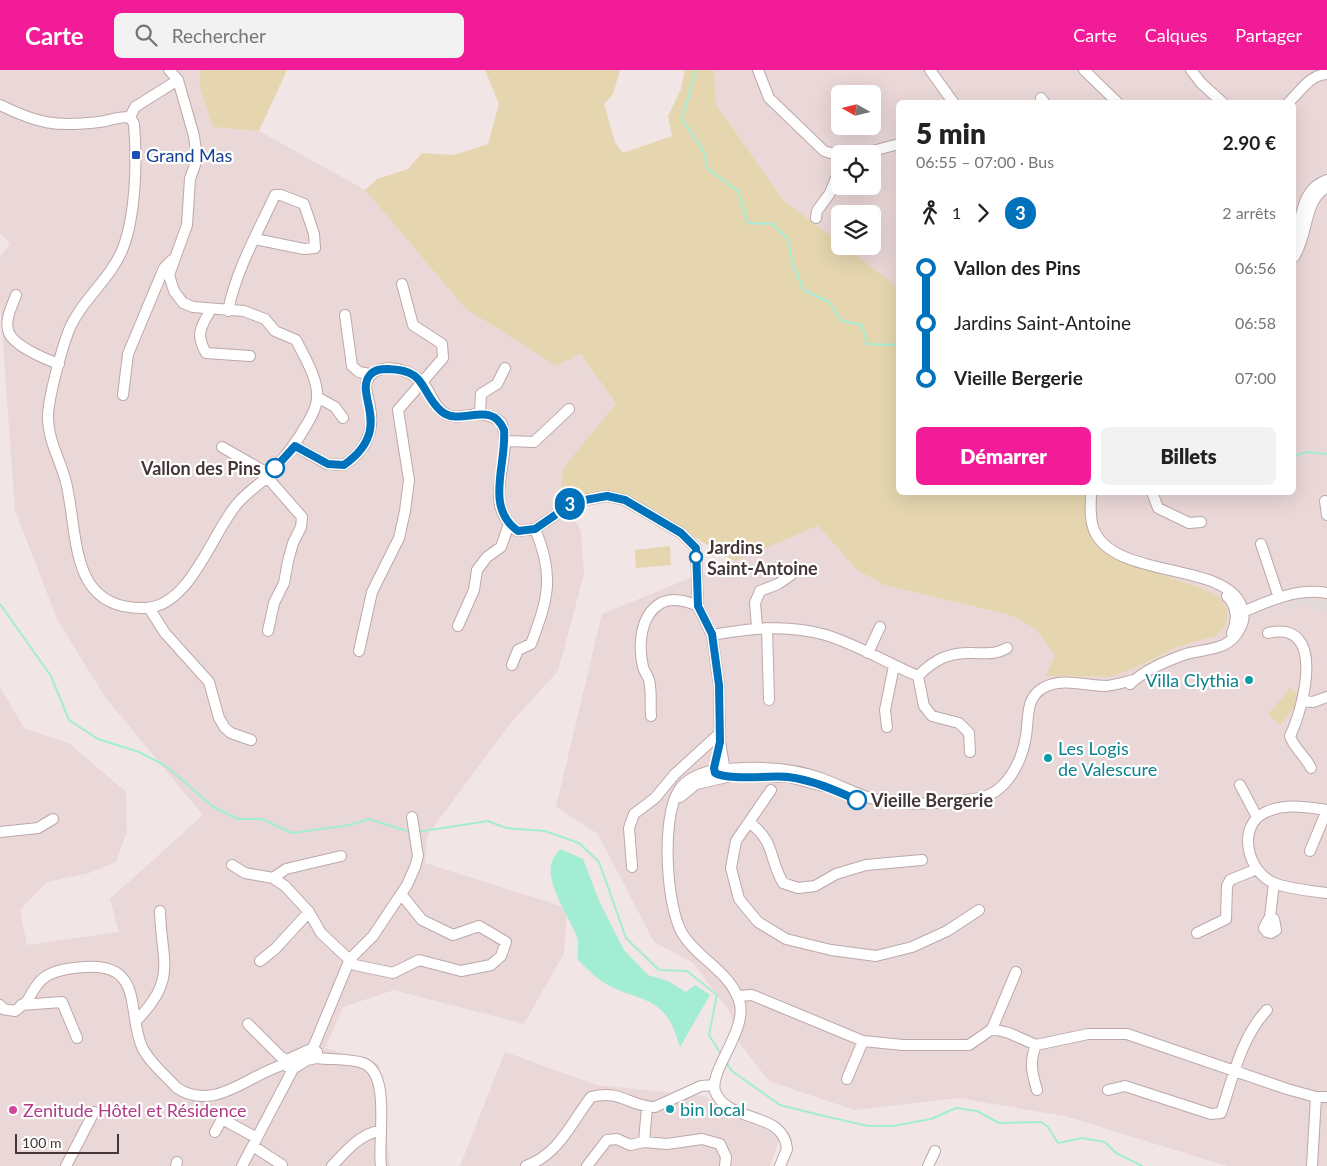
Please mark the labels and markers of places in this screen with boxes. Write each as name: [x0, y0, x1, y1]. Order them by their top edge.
place label: Grand Mas: [146, 144, 232, 166]
marker: Grand Mas: [130, 149, 142, 161]
place label: Vallon des Pins: [140, 457, 261, 479]
marker: Vallon des Pins: [265, 458, 285, 478]
place label: Jardins Saint-Antoine: [707, 536, 818, 579]
marker: Jardins Saint-Antoine: [689, 550, 703, 564]
place label: Villa Clythia: [1145, 669, 1239, 691]
marker: Villa Clythia: [1243, 674, 1255, 686]
place label: Les Logis de Valescure: [1058, 737, 1157, 780]
marker: Les Logis de Valescure: [1042, 752, 1054, 764]
place label: Vieille Bergerie: [870, 789, 993, 811]
marker: Vieille Bergerie: [847, 790, 867, 810]
place label: bin local: [680, 1098, 745, 1120]
place label: Zenitude Hôtel et Résidence: [23, 1099, 247, 1121]
marker: bin local: [664, 1103, 676, 1115]
marker: Zenitude Hôtel et Résidence: [7, 1104, 19, 1116]

